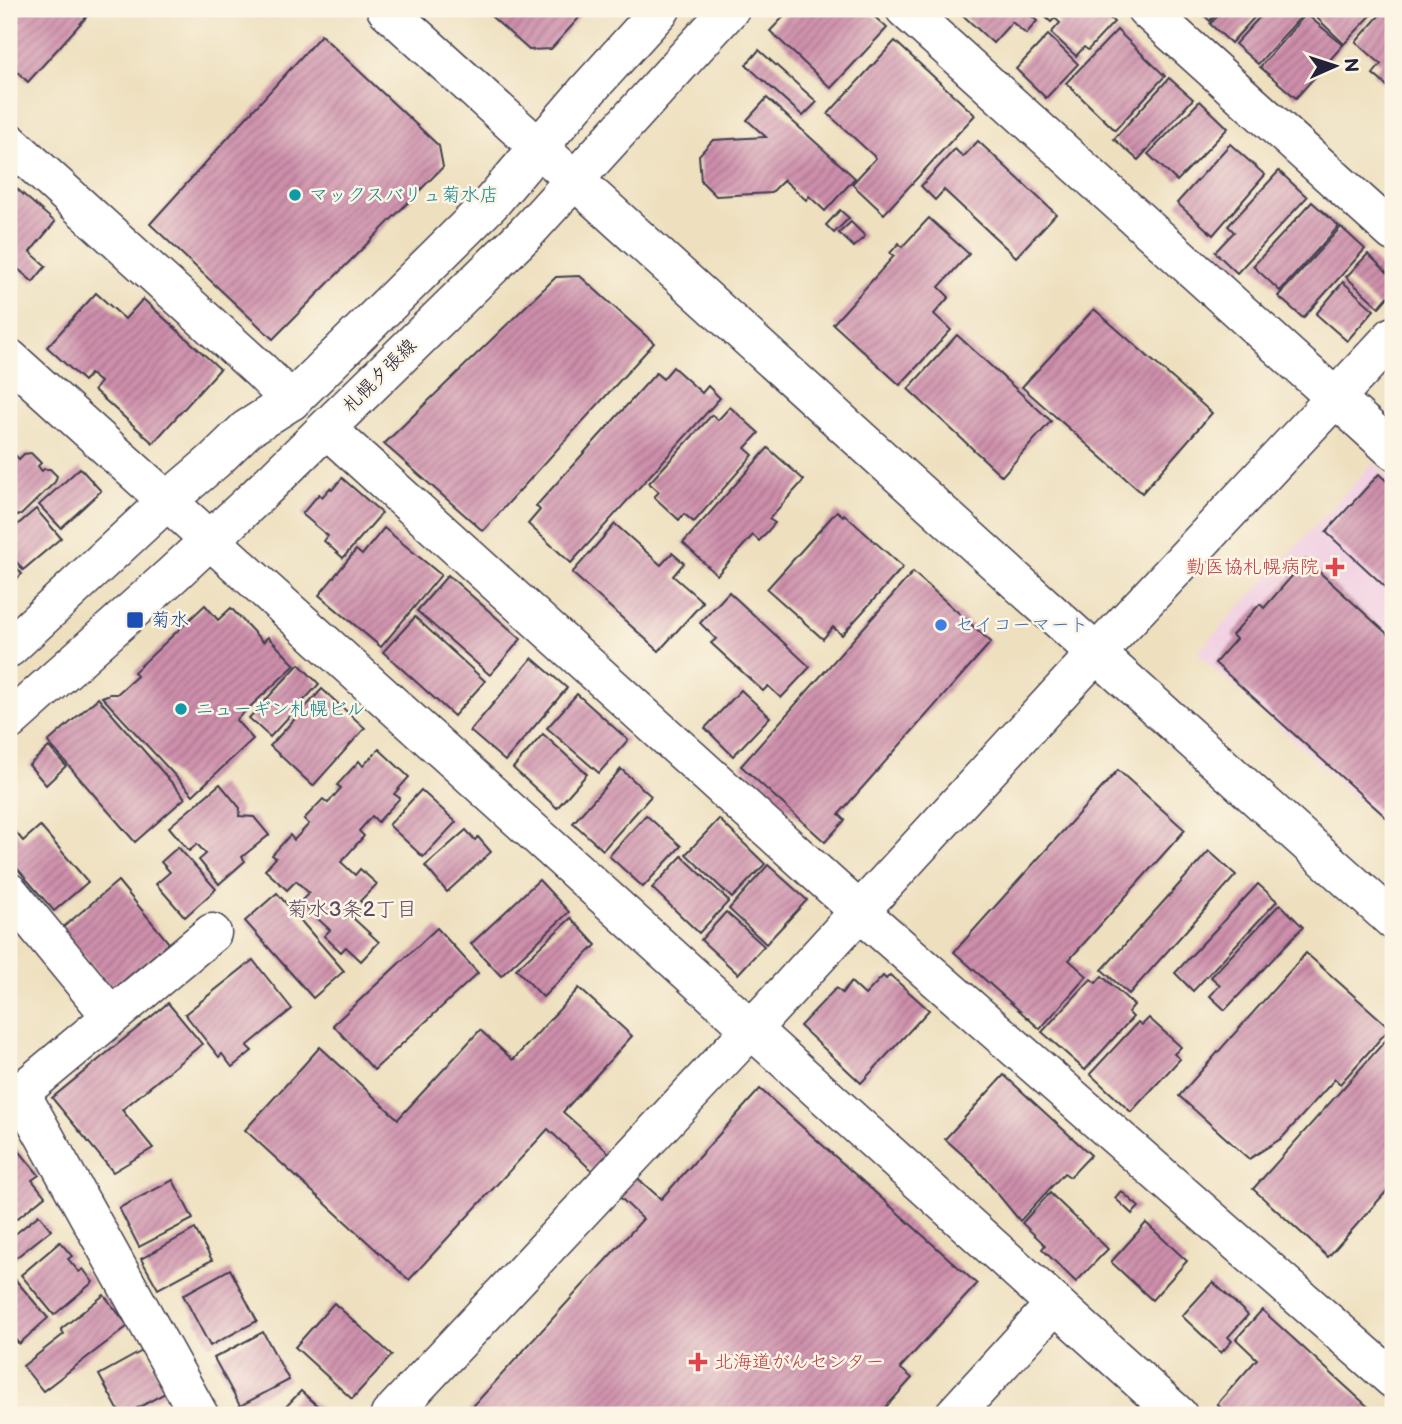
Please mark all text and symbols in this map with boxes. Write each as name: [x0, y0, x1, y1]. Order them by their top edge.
north arrow: [1300, 32, 1370, 102]
text: N: [1339, 57, 1362, 73]
place label: マックスバリュ菊水店: [309, 184, 499, 207]
marker: マックスバリュ菊水店: [287, 187, 303, 203]
street label: 札幌夕張線: [338, 334, 422, 418]
place label: 勤医協札幌病院: [1186, 556, 1319, 579]
marker: 勤医協札幌病院: [1325, 557, 1345, 577]
place label: 菊水: [151, 609, 189, 632]
marker: 菊水: [125, 610, 145, 630]
place label: セイコーマート: [955, 614, 1088, 637]
marker: セイコーマート: [933, 617, 949, 633]
place label: ニューギン札幌ビル: [195, 698, 366, 721]
marker: ニューギン札幌ビル: [173, 701, 189, 717]
district label: 菊水3条2丁目: [287, 897, 417, 922]
place label: 北海道がんセンター: [714, 1351, 884, 1374]
marker: 北海道がんセンター: [688, 1352, 708, 1372]

